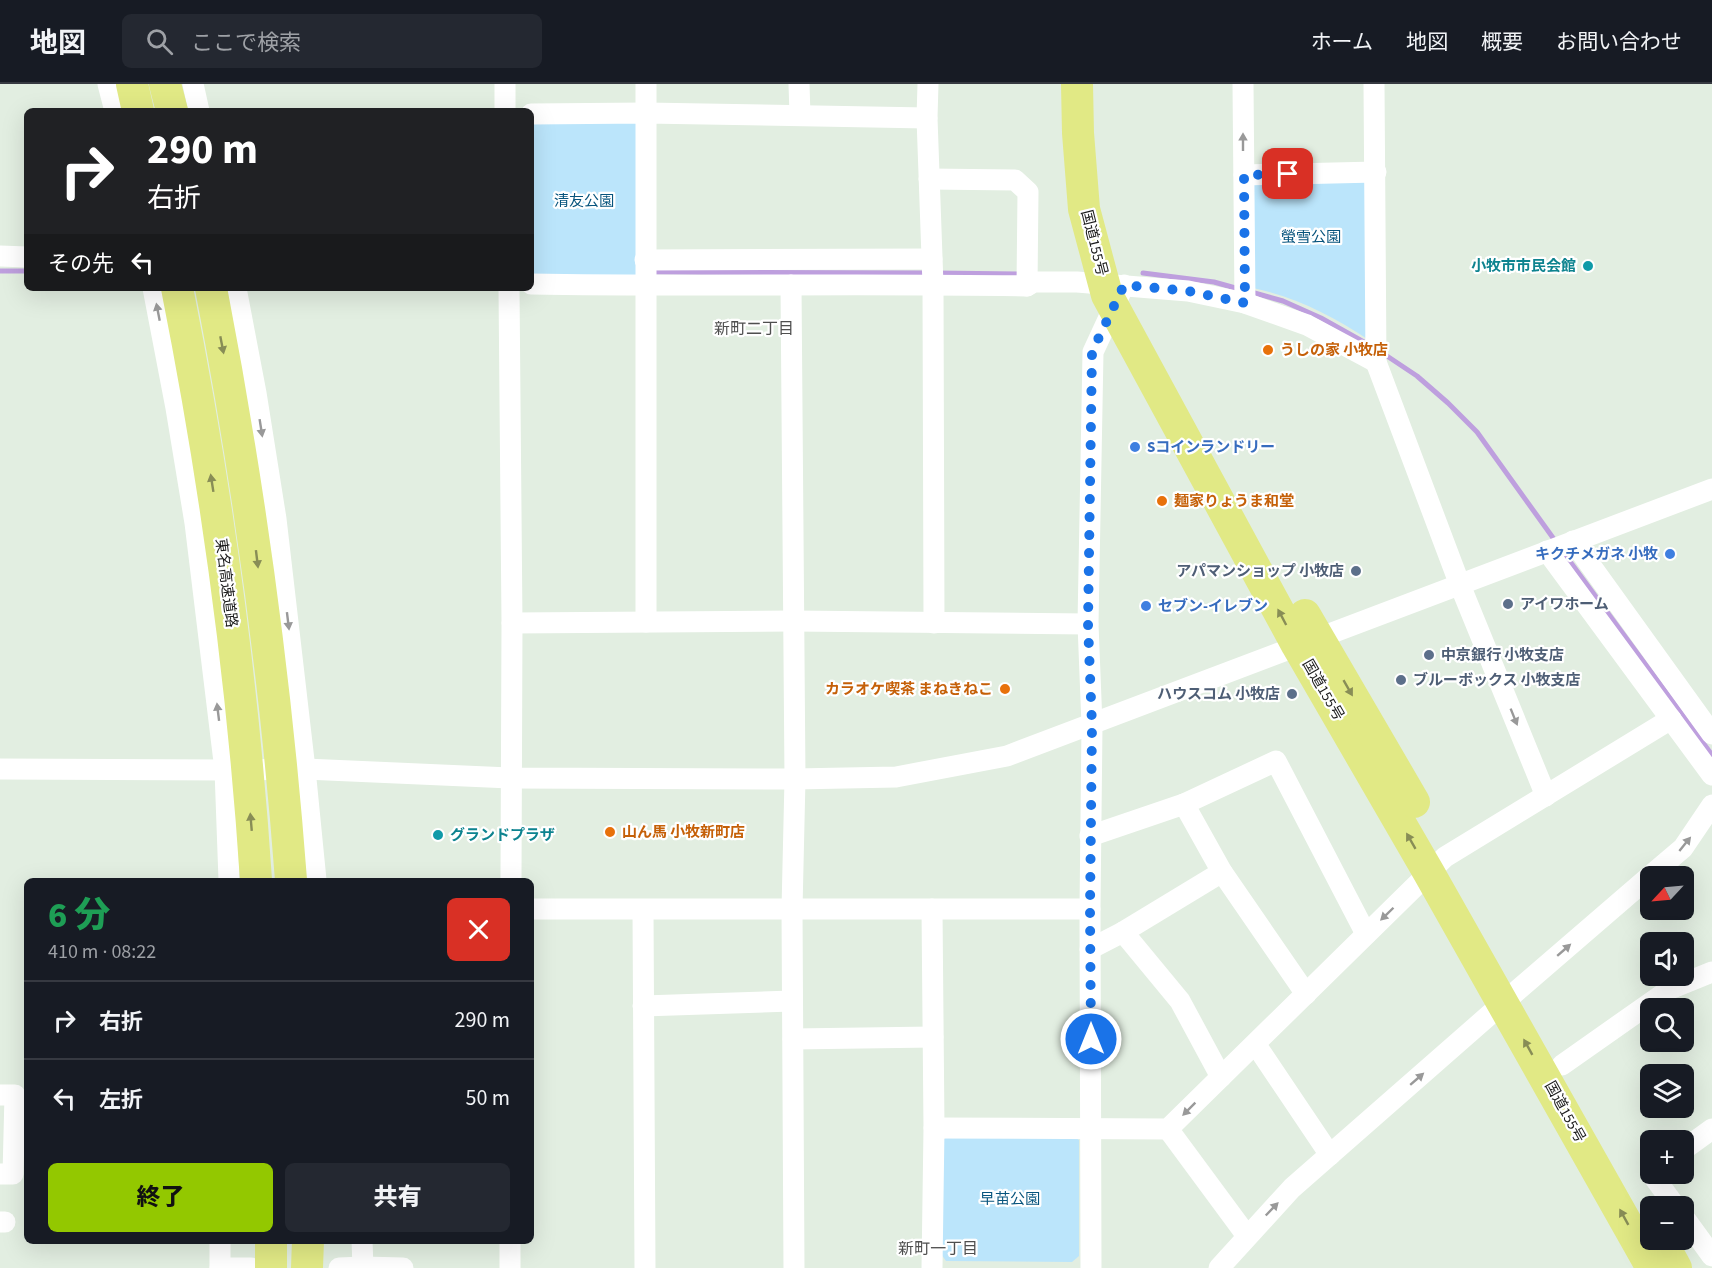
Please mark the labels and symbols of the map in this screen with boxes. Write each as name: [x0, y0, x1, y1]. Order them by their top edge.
one-way arrow: [1238, 133, 1248, 152]
pin: [1262, 148, 1313, 199]
park label: 清友公園: [554, 191, 614, 212]
street label: 国道155号: [1076, 208, 1112, 278]
park label: 螢雪公園: [1281, 227, 1341, 248]
place label: 小牧市市民会館: [1471, 256, 1576, 277]
marker: 小牧市市民会館: [1581, 259, 1595, 273]
one-way arrow: [153, 302, 162, 321]
district label: 新町二丁目: [714, 318, 794, 340]
one-way arrow: [218, 336, 227, 355]
place label: うしの家 小牧店: [1280, 340, 1388, 361]
marker: うしの家 小牧店: [1261, 343, 1275, 357]
one-way arrow: [257, 419, 266, 438]
place label: Sコインランドリー: [1147, 437, 1275, 458]
marker: Sコインランドリー: [1128, 440, 1142, 454]
one-way arrow: [207, 473, 216, 492]
place label: 麺家りょうま和堂: [1174, 491, 1294, 512]
marker: 麺家りょうま和堂: [1155, 494, 1169, 508]
street label: 東名高速道路: [210, 537, 242, 629]
place label: キクチメガネ 小牧: [1535, 544, 1658, 565]
marker: キクチメガネ 小牧: [1663, 547, 1677, 561]
one-way arrow: [252, 549, 261, 568]
place label: アパマンショップ 小牧店: [1176, 561, 1344, 582]
marker: アパマンショップ 小牧店: [1349, 564, 1363, 578]
place label: アイワホーム: [1520, 594, 1609, 615]
place label: セブン-イレブン: [1158, 596, 1268, 617]
marker: アイワホーム: [1501, 597, 1515, 611]
marker: セブン-イレブン: [1139, 599, 1153, 613]
one-way arrow: [1277, 609, 1287, 626]
one-way arrow: [283, 612, 293, 631]
place label: 中京銀行 小牧支店: [1441, 645, 1564, 666]
marker: 中京銀行 小牧支店: [1422, 648, 1436, 662]
street label: 国道155号: [1297, 656, 1349, 724]
place label: ブルーボックス 小牧支店: [1413, 670, 1581, 691]
marker: ブルーボックス 小牧支店: [1394, 673, 1408, 687]
place label: カラオケ喫茶 まねきねこ: [825, 679, 993, 700]
one-way arrow: [1343, 680, 1353, 697]
marker: カラオケ喫茶 まねきねこ: [998, 682, 1012, 696]
place label: ハウスコム 小牧店: [1157, 684, 1280, 705]
marker: ハウスコム 小牧店: [1285, 687, 1299, 701]
one-way arrow: [213, 703, 222, 722]
one-way arrow: [1509, 708, 1519, 726]
one-way arrow: [246, 813, 256, 832]
place label: 山ん馬 小牧新町店: [622, 822, 745, 843]
place label: グランドプラザ: [450, 825, 555, 846]
marker: 山ん馬 小牧新町店: [603, 825, 617, 839]
marker: グランドプラザ: [431, 828, 445, 842]
one-way arrow: [1406, 832, 1416, 849]
one-way arrow: [1678, 836, 1691, 852]
north arrow: [1640, 866, 1694, 920]
one-way arrow: [1381, 906, 1395, 920]
one-way arrow: [1556, 944, 1571, 957]
position arrow: [1059, 1007, 1123, 1071]
one-way arrow: [1523, 1038, 1533, 1055]
one-way arrow: [1409, 1072, 1425, 1085]
street label: 国道155号: [1539, 1077, 1591, 1147]
one-way arrow: [1182, 1102, 1196, 1116]
park label: 早苗公園: [980, 1189, 1040, 1210]
one-way arrow: [1265, 1202, 1279, 1217]
one-way arrow: [1618, 1209, 1629, 1225]
district label: 新町一丁目: [898, 1238, 978, 1260]

